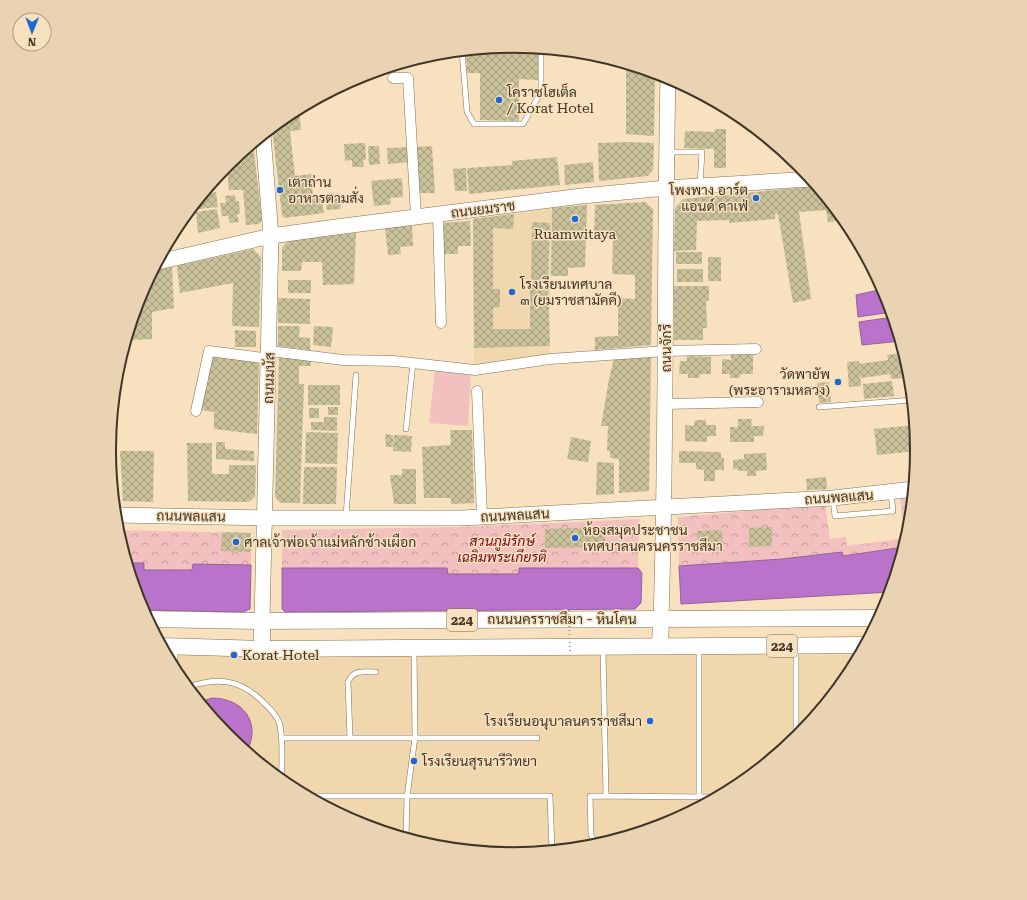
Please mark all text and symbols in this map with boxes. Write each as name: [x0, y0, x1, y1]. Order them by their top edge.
north arrow: [12, 12, 52, 52]
text: N: [27, 35, 36, 48]
place label: โคราชโฮเต็ล / Korat Hotel: [506, 83, 595, 116]
marker: โคราชโฮเต็ล / Korat Hotel: [494, 95, 504, 105]
place label: เตาถ่าน อาหารตามสั่ง: [288, 174, 364, 206]
place label: โพงพาง อาร์ต แอนด์ คาเฟ่: [668, 181, 748, 214]
marker: เตาถ่าน อาหารตามสั่ง: [275, 185, 285, 195]
marker: โพงพาง อาร์ต แอนด์ คาเฟ่: [751, 193, 761, 203]
street label: ถนนยมราช: [450, 197, 516, 221]
marker: Ruamwitaya: [570, 214, 580, 224]
place label: Ruamwitaya: [534, 226, 617, 242]
place label: โรงเรียนเทศบาล ๓ (ยมราชสามัคคี): [519, 275, 621, 308]
marker: โรงเรียนเทศบาล ๓ (ยมราชสามัคคี): [507, 287, 517, 297]
street label: ถนนจักรี: [657, 323, 674, 372]
street label: ถนนมนัส: [260, 352, 278, 404]
place label: วัดพายัพ (พระอารามหลวง): [729, 366, 830, 398]
marker: วัดพายัพ (พระอารามหลวง): [833, 377, 843, 387]
street label: ถนนพลแสน: [804, 487, 874, 507]
street label: ถนนพลแสน: [480, 505, 550, 525]
street label: ถนนพลแสน: [156, 507, 226, 525]
place label: ห้องสมุดประชาชน เทศบาลนครนครราชสีมา: [583, 521, 723, 554]
park label: สวนภูมิรักษ์ เฉลิมพระเกียรติ: [457, 532, 547, 565]
place label: ศาลเจ้าพ่อเจ้าแม่หลักช้างเผือก: [244, 533, 416, 550]
marker: ห้องสมุดประชาชน เทศบาลนครนครราชสีมา: [570, 533, 580, 543]
marker: ศาลเจ้าพ่อเจ้าแม่หลักช้างเผือก: [231, 537, 241, 547]
road number: 224: [447, 609, 477, 631]
street label: ถนนนครราชสีมา - หินโคน: [487, 610, 637, 627]
road number: 224: [767, 635, 797, 657]
place label: Korat Hotel: [242, 647, 320, 663]
marker: Korat Hotel: [229, 650, 239, 660]
place label: โรงเรียนอนุบาลนครราชสีมา: [484, 712, 642, 731]
marker: โรงเรียนอนุบาลนครราชสีมา: [645, 716, 655, 726]
place label: โรงเรียนสุรนารีวิทยา: [421, 752, 537, 771]
marker: โรงเรียนสุรนารีวิทยา: [409, 756, 419, 766]

